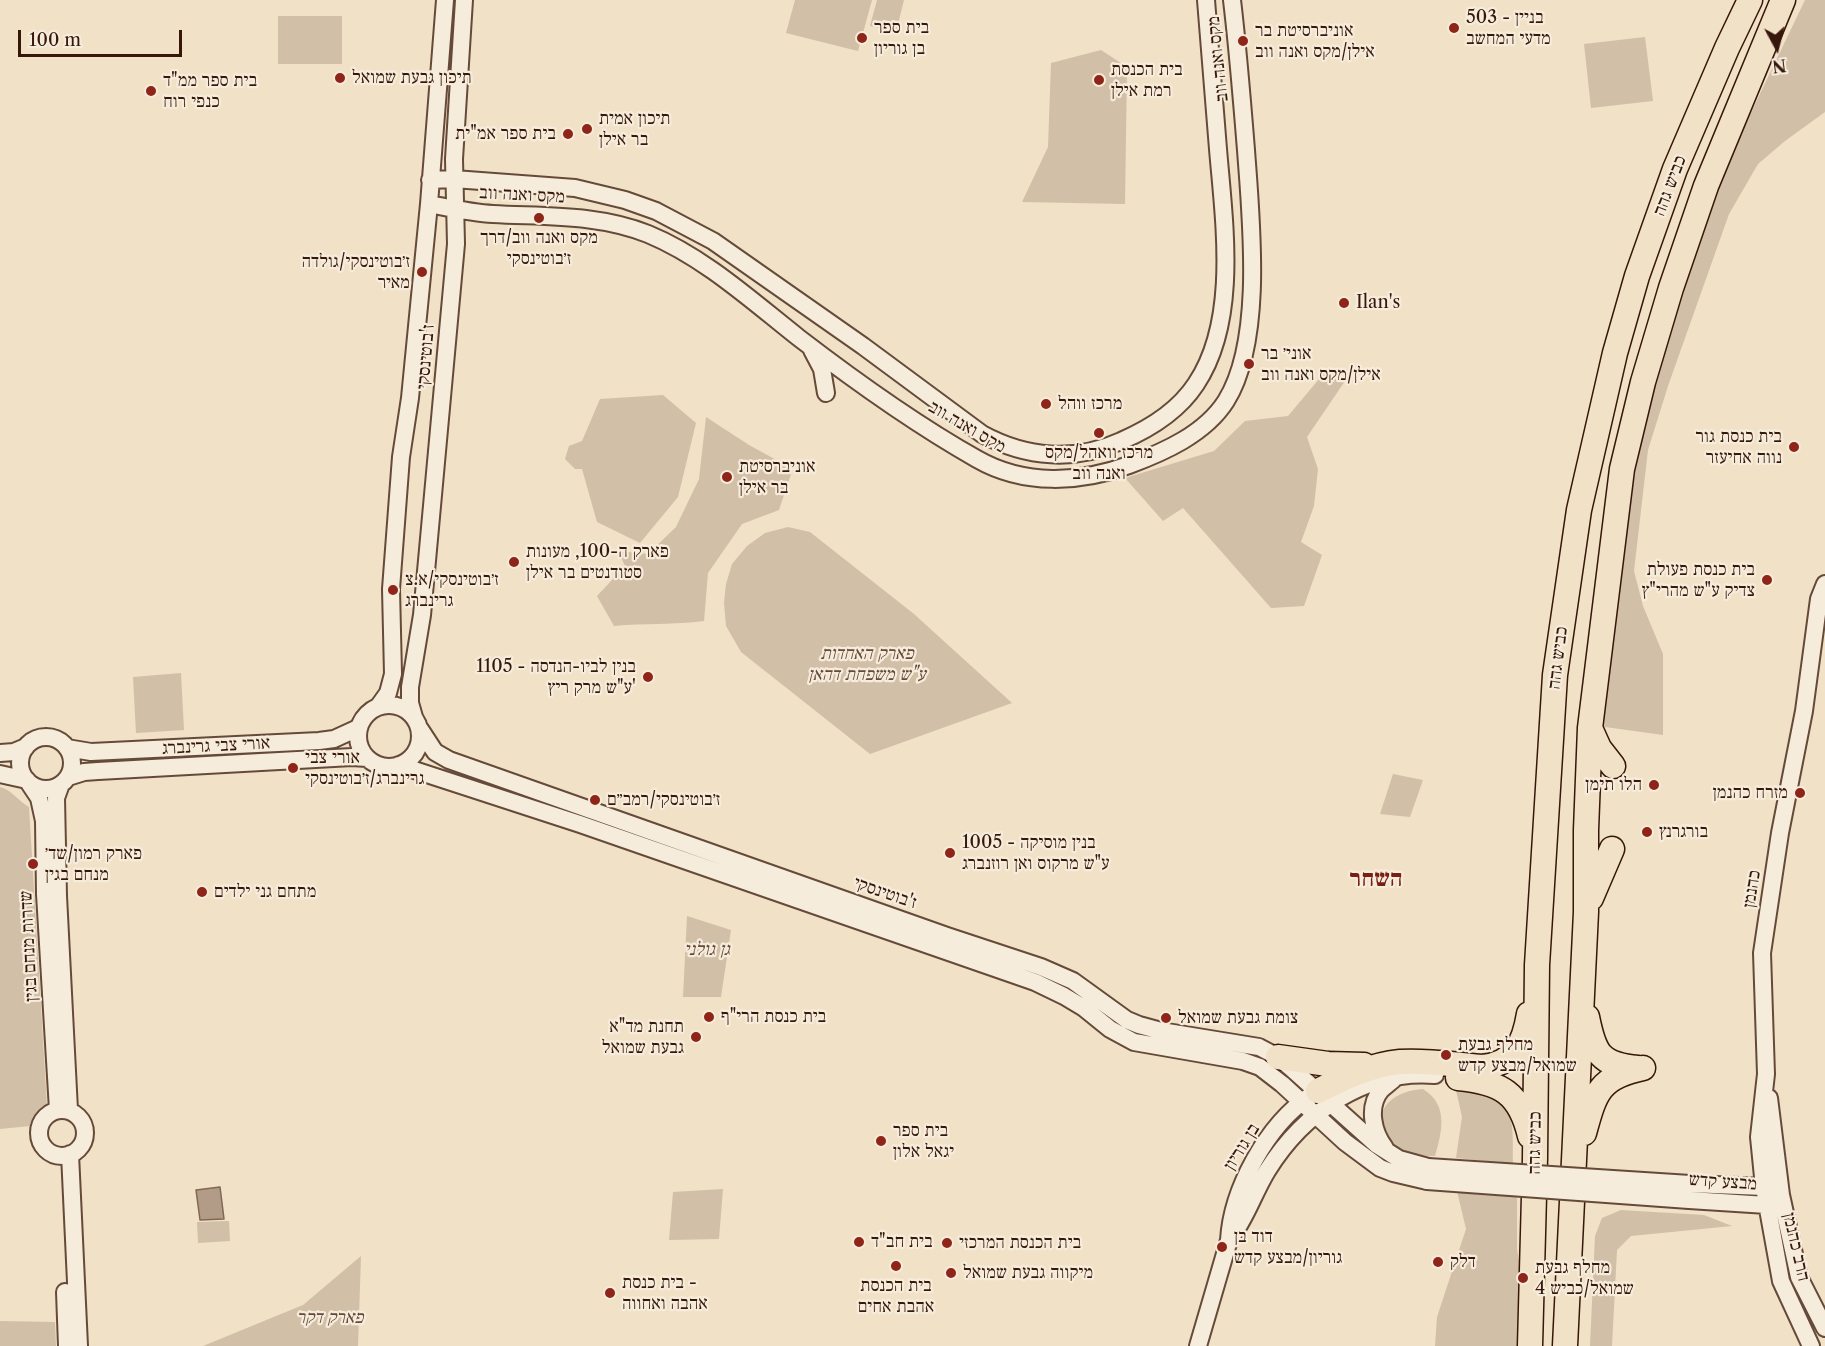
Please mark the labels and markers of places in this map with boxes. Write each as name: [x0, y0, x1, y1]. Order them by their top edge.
place label: 503 - בניין מדעי המחשב: [1466, 7, 1551, 50]
place label: בית ספר בן גוריון: [874, 17, 929, 60]
place label: אוניברסיטת בר אילן/מקס ואנה ווב: [1255, 20, 1375, 63]
marker: 503 - בניין מדעי המחשב: [1447, 21, 1461, 35]
marker: בית ספר בן גוריון: [855, 31, 869, 45]
marker: אוניברסיטת בר אילן/מקס ואנה ווב: [1236, 34, 1250, 48]
place label: בית הכנסת רמת אילן: [1111, 59, 1183, 101]
place label: תיכון גבעת שמואל: [352, 67, 472, 89]
place label: בית ספר ממ"ד כנפי רוח: [163, 70, 257, 112]
marker: תיכון גבעת שמואל: [333, 71, 347, 85]
marker: בית הכנסת רמת אילן: [1092, 73, 1106, 87]
marker: בית ספר ממ"ד כנפי רוח: [144, 84, 158, 98]
place label: תיכון אמית בר אילן: [599, 108, 671, 150]
marker: תיכון אמית בר אילן: [580, 122, 594, 136]
place label: בית ספר אמ"ית: [455, 123, 556, 145]
marker: בית ספר אמ"ית: [561, 127, 575, 141]
marker: מקס ואנה ווב/דרך ז׳בוטינסקי: [532, 211, 546, 225]
place label: מקס ואנה ווב/דרך ז׳בוטינסקי: [480, 227, 598, 270]
place label: ז׳בוטינסקי/גולדה מאיר: [302, 251, 410, 294]
marker: ז׳בוטינסקי/גולדה מאיר: [415, 265, 429, 279]
place label: Ilan's: [1356, 292, 1400, 314]
marker: Ilan's: [1337, 296, 1351, 310]
place label: אוני׳ בר אילן/מקס ואנה ווב: [1261, 343, 1381, 386]
marker: אוני׳ בר אילן/מקס ואנה ווב: [1242, 357, 1256, 371]
place label: מרכז ווהל: [1058, 393, 1122, 415]
marker: מרכז ווהל: [1039, 397, 1053, 411]
marker: מרכז וואהל/מקס ואנה ווב: [1092, 426, 1106, 440]
place label: בית כנסת גור נווה אחיעזר: [1696, 426, 1782, 468]
marker: בית כנסת גור נווה אחיעזר: [1787, 440, 1801, 454]
place label: מרכז וואהל/מקס ואנה ווב: [1045, 442, 1153, 484]
place label: אוניברסיטת בר אילן: [739, 456, 815, 498]
marker: אוניברסיטת בר אילן: [720, 470, 734, 484]
place label: פארק ה-100, מעונות סטודנטים בר אילן: [526, 541, 669, 584]
marker: פארק ה-100, מעונות סטודנטים בר אילן: [507, 555, 521, 569]
place label: בית כנסת פעולת צדיק ע"ש מהרי"ץ: [1642, 559, 1755, 602]
place label: ז׳בוטינסקי/א.צ גרינברג: [405, 569, 499, 612]
marker: בית כנסת פעולת צדיק ע"ש מהרי"ץ: [1760, 573, 1774, 587]
marker: ז׳בוטינסקי/א.צ גרינברג: [386, 583, 400, 597]
place label: 1105 - בנין לביו-הנדסה ע"ש מרק ריץ': [476, 656, 636, 698]
marker: 1105 - בנין לביו-הנדסה ע"ש מרק ריץ': [641, 670, 655, 684]
place label: אורי צבי גרינברג/ז׳בוטינסקי: [305, 747, 425, 789]
marker: אורי צבי גרינברג/ז׳בוטינסקי: [286, 761, 300, 775]
place label: הלו תימן: [1585, 774, 1642, 796]
marker: הלו תימן: [1647, 778, 1661, 792]
place label: מזרח כהנמן: [1713, 782, 1788, 804]
marker: מזרח כהנמן: [1793, 786, 1807, 800]
place label: ז׳בוטינסקי/רמב״ם: [607, 789, 720, 811]
marker: ז׳בוטינסקי/רמב״ם: [588, 793, 602, 807]
place label: בורגרנץ: [1659, 821, 1708, 843]
marker: בורגרנץ: [1640, 825, 1654, 839]
place label: 1005 - בנין מוסיקה ע"ש מרקוס ואן רוזנברג: [962, 832, 1110, 874]
place label: פארק רמון/שד׳ מנחם בגין: [45, 843, 142, 886]
marker: 1005 - בנין מוסיקה ע"ש מרקוס ואן רוזנברג: [943, 846, 957, 860]
marker: פארק רמון/שד׳ מנחם בגין: [26, 857, 40, 871]
place label: מתחם גני ילדים: [214, 881, 316, 903]
marker: מתחם גני ילדים: [195, 885, 209, 899]
place label: בית כנסת הרי"ף: [721, 1006, 826, 1028]
place label: צומת גבעת שמואל: [1178, 1007, 1298, 1029]
marker: בית כנסת הרי"ף: [702, 1010, 716, 1024]
marker: צומת גבעת שמואל: [1159, 1011, 1173, 1025]
place label: תחנת מד"א גבעת שמואל: [602, 1016, 684, 1058]
marker: תחנת מד"א גבעת שמואל: [689, 1030, 703, 1044]
place label: מחלף גבעת שמואל/מבצע קדש: [1458, 1034, 1577, 1076]
marker: מחלף גבעת שמואל/מבצע קדש: [1439, 1048, 1453, 1062]
place label: בית ספר יגאל אלון: [893, 1120, 954, 1162]
marker: בית ספר יגאל אלון: [874, 1134, 888, 1148]
place label: דוד בן גוריון/מבצע קדש: [1234, 1226, 1342, 1268]
place label: בית חב"ד: [871, 1231, 933, 1253]
place label: בית הכנסת המרכזי: [959, 1232, 1081, 1254]
marker: בית חב"ד: [852, 1235, 866, 1249]
marker: בית הכנסת המרכזי: [940, 1236, 954, 1250]
marker: דוד בן גוריון/מבצע קדש: [1215, 1240, 1229, 1254]
place label: דלק: [1450, 1251, 1476, 1273]
marker: דלק: [1431, 1255, 1445, 1269]
place label: מחלף גבעת שמואל/כביש 4: [1535, 1257, 1634, 1300]
marker: בית הכנסת אהבת אחים: [889, 1259, 903, 1273]
place label: מיקווה גבעת שמואל: [963, 1262, 1093, 1284]
marker: מיקווה גבעת שמואל: [944, 1266, 958, 1280]
marker: מחלף גבעת שמואל/כביש 4: [1516, 1271, 1530, 1285]
place label: בית כנסת - אהבה ואחווה: [622, 1272, 708, 1314]
place label: בית הכנסת אהבת אחים: [858, 1275, 934, 1318]
marker: בית כנסת - אהבה ואחווה: [603, 1286, 617, 1300]

